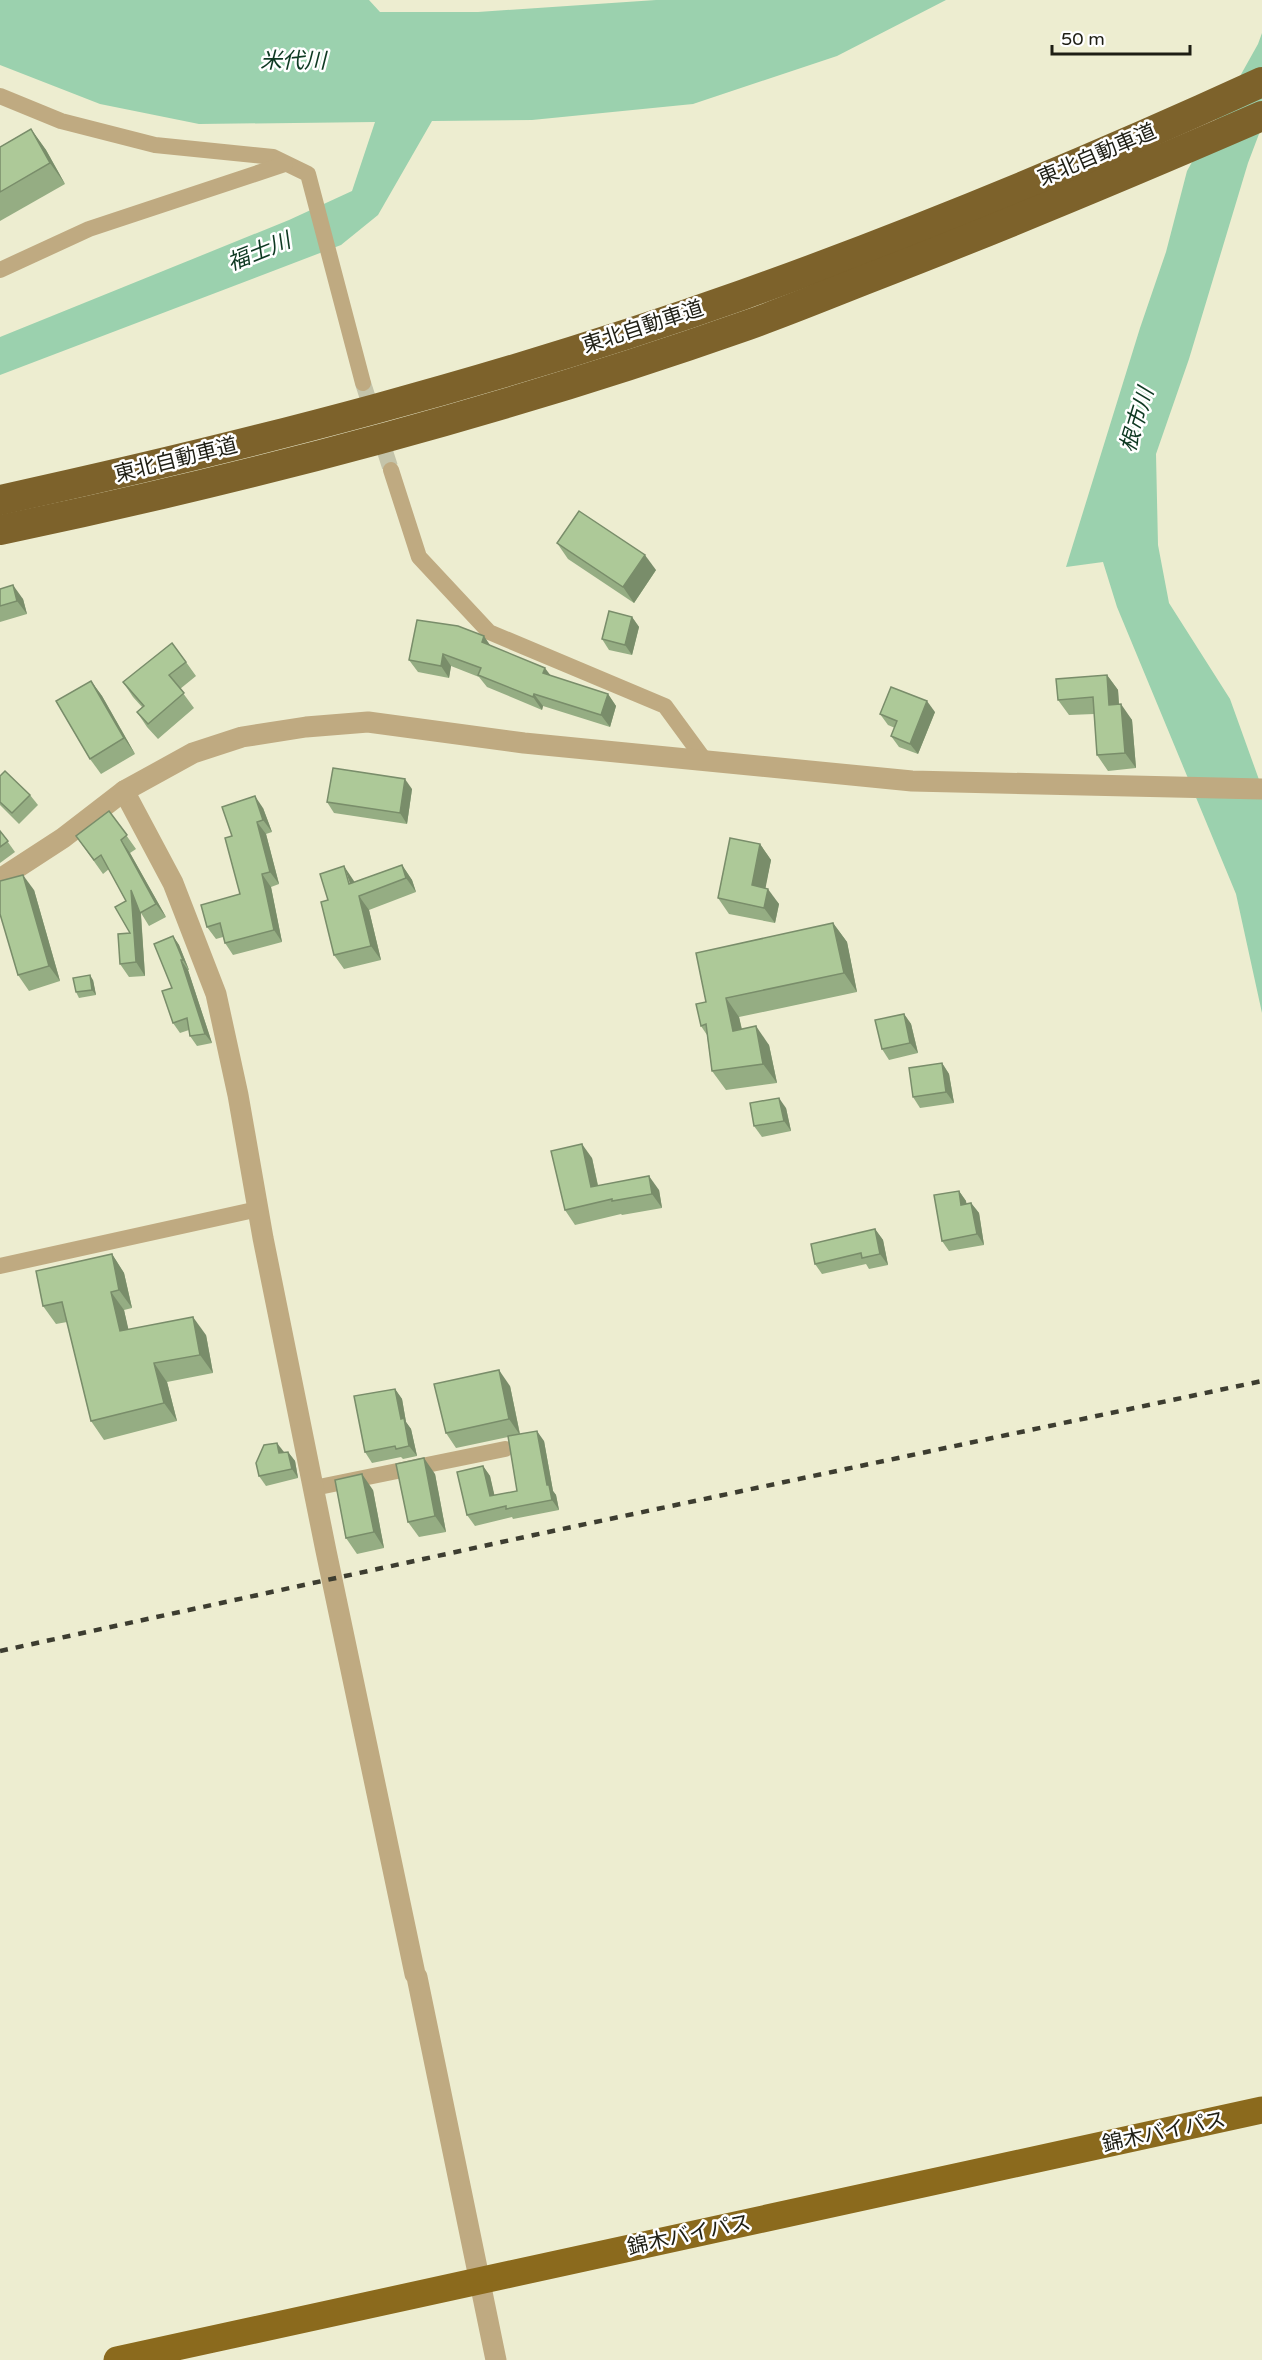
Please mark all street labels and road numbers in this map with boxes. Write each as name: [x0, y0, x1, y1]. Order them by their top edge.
street label: 東北自動車道: [1034, 119, 1160, 191]
street label: 東北自動車道: [579, 296, 707, 358]
street label: 東北自動車道: [112, 433, 240, 487]
street label: 錦木バイパス: [1100, 2107, 1228, 2157]
street label: 錦木バイパス: [625, 2210, 753, 2260]

